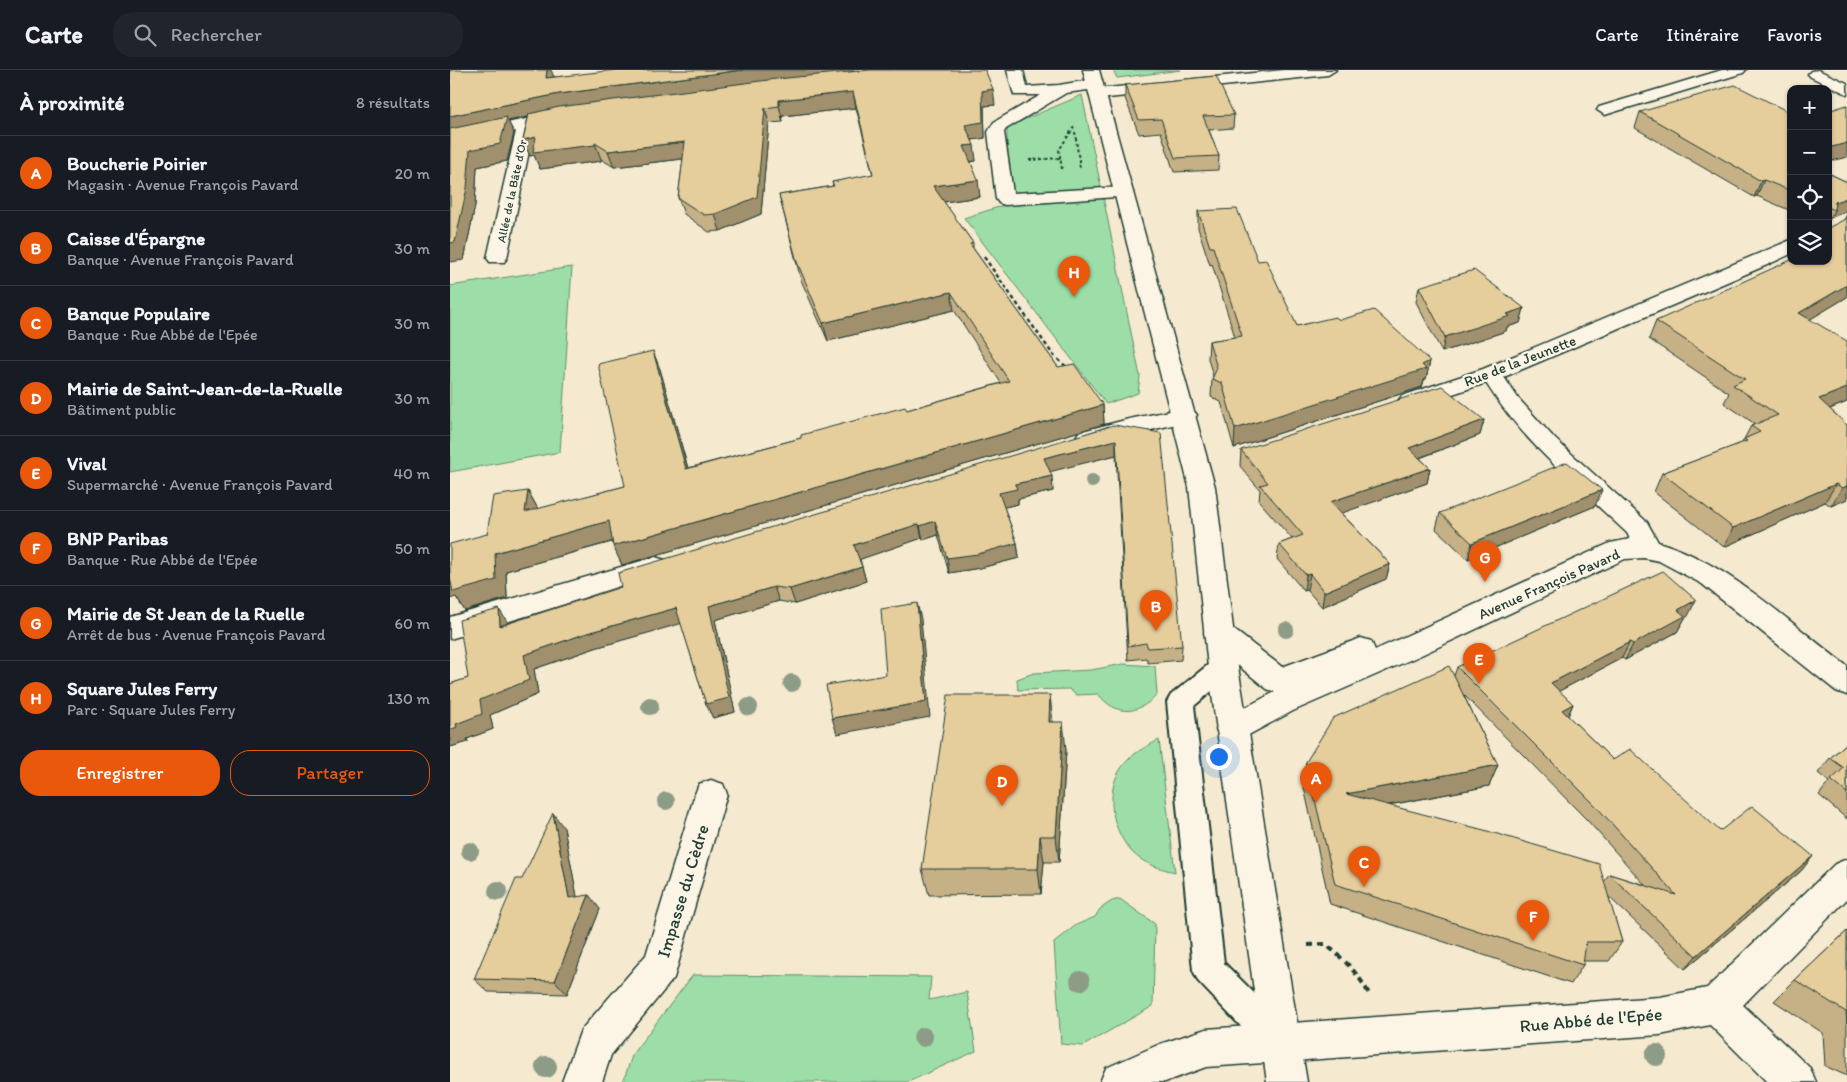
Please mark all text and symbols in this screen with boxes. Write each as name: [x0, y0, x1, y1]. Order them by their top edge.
search box: [113, 12, 463, 57]
text: Carte: [25, 20, 83, 49]
icon: search: [131, 21, 159, 49]
text: Rechercher: [171, 23, 262, 46]
text: Carte: [1595, 24, 1639, 46]
text: Itinéraire: [1667, 24, 1739, 46]
text: Favoris: [1767, 24, 1822, 46]
map controls: [1787, 85, 1832, 265]
button: +: [1787, 85, 1832, 130]
text: À proximité: [20, 90, 125, 115]
text: 8 résultats: [356, 93, 430, 112]
button: −: [1787, 130, 1832, 175]
street label: Allée de la Bâte d'Or: [494, 138, 530, 244]
text: Boucherie Poirier: [67, 152, 207, 175]
text: A: [31, 164, 41, 183]
text: 20 m: [395, 164, 430, 183]
text: Magasin · Avenue François Pavard: [67, 175, 298, 194]
button: locate: [1787, 175, 1832, 220]
button: layers: [1787, 220, 1832, 265]
text: Caisse d'Épargne: [67, 227, 205, 250]
text: B: [31, 239, 41, 258]
text: 30 m: [394, 239, 430, 258]
text: Banque · Avenue François Pavard: [67, 250, 294, 269]
pin: H: [1058, 256, 1090, 297]
text: Banque Populaire: [67, 302, 210, 325]
text: C: [31, 314, 41, 333]
text: 30 m: [394, 314, 430, 333]
text: Banque · Rue Abbé de l'Epée: [67, 325, 258, 344]
street label: Rue de la Jeunette: [1461, 331, 1579, 391]
text: Mairie de Saint-Jean-de-la-Ruelle: [67, 377, 342, 400]
text: D: [31, 389, 41, 408]
text: 30 m: [394, 389, 430, 408]
text: Bâtiment public: [67, 400, 176, 419]
text: Vival: [67, 452, 107, 475]
text: E: [32, 464, 40, 483]
text: 40 m: [393, 464, 430, 483]
text: Supermarché · Avenue François Pavard: [67, 475, 333, 494]
text: BNP Paribas: [67, 527, 168, 550]
text: F: [32, 539, 40, 558]
text: 50 m: [395, 539, 430, 558]
pin: G: [1469, 541, 1501, 582]
street label: Avenue François Pavard: [1475, 545, 1623, 623]
text: Banque · Rue Abbé de l'Epée: [67, 550, 258, 569]
pin: B: [1140, 590, 1172, 631]
text: Mairie de St Jean de la Ruelle: [67, 602, 305, 625]
text: G: [30, 614, 42, 633]
text: 60 m: [395, 614, 430, 633]
text: Arrêt de bus · Avenue François Pavard: [67, 625, 325, 644]
pin: E: [1463, 643, 1495, 684]
text: Square Jules Ferry: [67, 677, 217, 700]
text: H: [30, 689, 42, 708]
text: 130 m: [387, 689, 430, 708]
text: Parc · Square Jules Ferry: [67, 700, 235, 719]
your location: [1206, 744, 1232, 770]
button: Enregistrer: [20, 750, 220, 796]
button: Partager: [230, 750, 430, 796]
pin: A: [1300, 762, 1332, 803]
pin: D: [986, 765, 1018, 806]
street label: Impasse du Cèdre: [652, 822, 714, 960]
pin: C: [1348, 846, 1380, 887]
pin: F: [1517, 900, 1549, 941]
street label: Rue Abbé de l'Epée: [1519, 1003, 1663, 1037]

